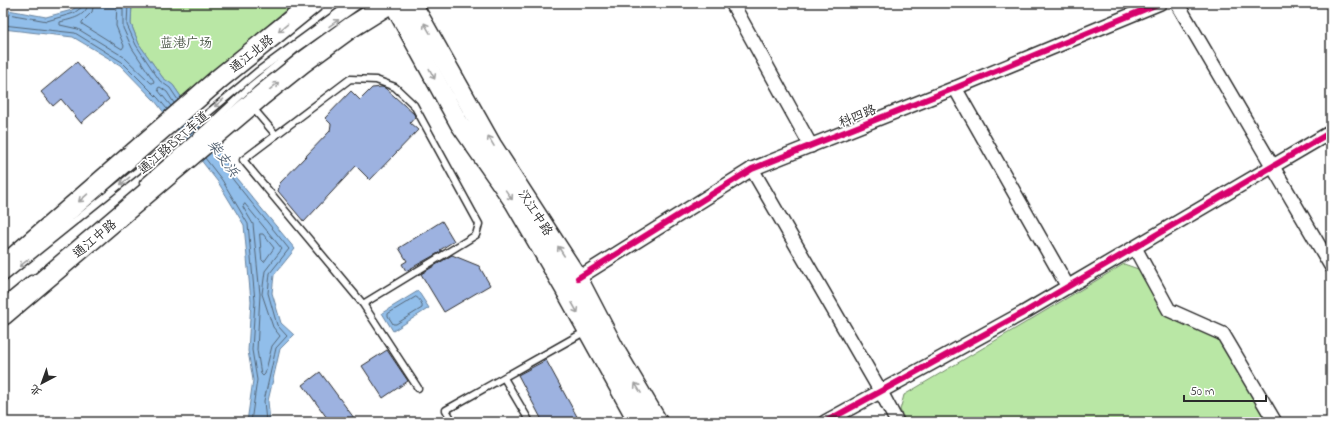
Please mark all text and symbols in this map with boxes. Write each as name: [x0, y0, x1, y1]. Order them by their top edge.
one-way arrow: [328, 19, 339, 27]
one-way arrow: [422, 22, 430, 34]
one-way arrow: [277, 23, 288, 32]
street label: 通江北路: [226, 30, 278, 78]
park label: 蓝港广场: [160, 34, 212, 53]
one-way arrow: [429, 68, 436, 80]
one-way arrow: [269, 81, 279, 90]
one-way arrow: [214, 99, 225, 108]
street label: 科四路: [836, 100, 879, 133]
street label: 通江路BRT车道: [134, 107, 214, 179]
one-way arrow: [486, 135, 494, 147]
water label: 柴支浜: [202, 136, 244, 183]
one-way arrow: [119, 177, 130, 185]
street label: 汉江中路: [513, 186, 557, 240]
one-way arrow: [505, 190, 513, 201]
one-way arrow: [78, 193, 88, 202]
street label: 通江中路: [69, 215, 121, 263]
one-way arrow: [556, 245, 564, 257]
one-way arrow: [18, 258, 29, 267]
one-way arrow: [571, 301, 579, 313]
north arrow: [22, 363, 62, 403]
scale bar: [1184, 377, 1266, 403]
text: 北: [27, 380, 45, 399]
one-way arrow: [634, 382, 642, 394]
text: 50 m: [1190, 383, 1214, 401]

